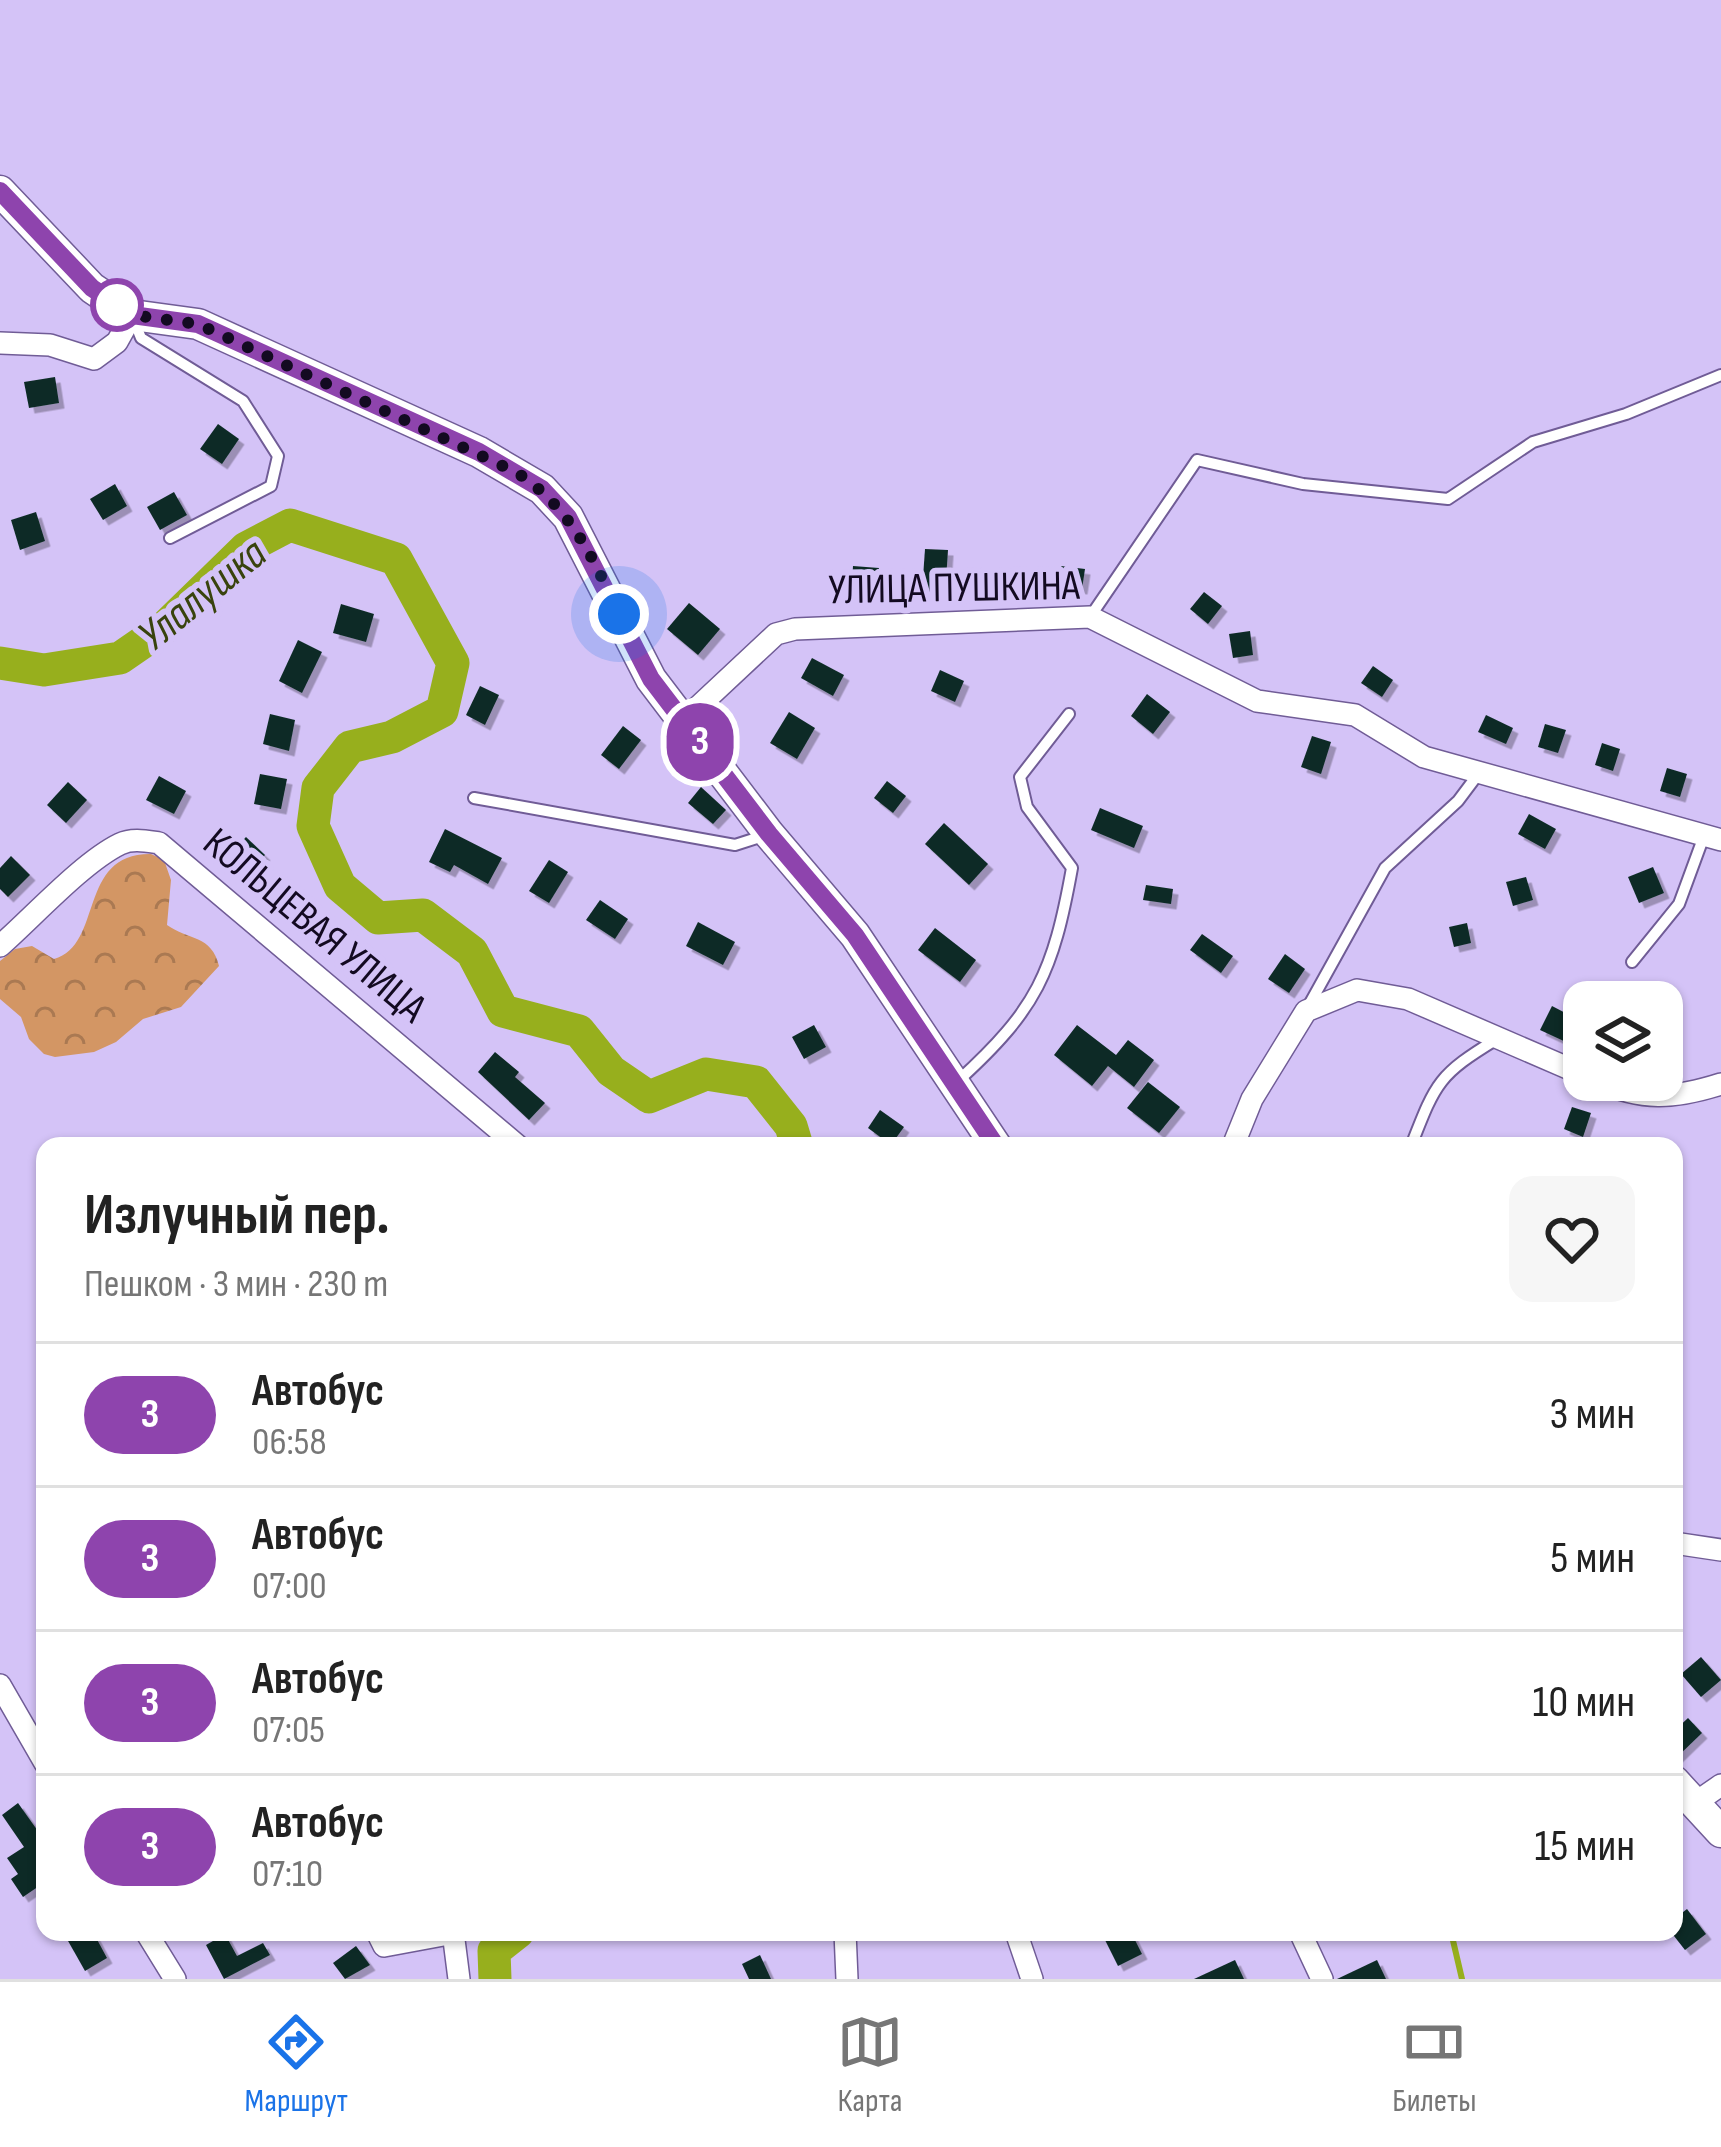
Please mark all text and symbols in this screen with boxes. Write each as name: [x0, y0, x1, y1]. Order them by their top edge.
unlabelled marker: [92, 280, 142, 330]
water label: Улалушка: [127, 527, 278, 663]
street label: УЛИЦА ПУШКИНА: [828, 561, 1081, 616]
your location: [589, 584, 649, 644]
line badge: 3: [661, 703, 739, 781]
text: 3: [691, 716, 709, 767]
street label: КОЛЬЦЕВАЯ УЛИЦА: [192, 818, 437, 1035]
map controls: [1563, 981, 1683, 1101]
button: layers: [1563, 981, 1683, 1101]
button: heart: [1509, 1176, 1635, 1302]
text: Излучный пер.: [84, 1182, 390, 1250]
text: Пешком · 3 мин · 230 m: [84, 1261, 388, 1308]
text: Автобус: [252, 1364, 384, 1419]
text: 3 мин: [1549, 1387, 1635, 1442]
text: 3: [141, 1389, 159, 1440]
text: 06:58: [252, 1419, 327, 1466]
text: Автобус: [252, 1508, 384, 1563]
text: 5 мин: [1550, 1531, 1635, 1586]
text: 3: [141, 1533, 159, 1584]
text: 07:00: [252, 1563, 327, 1610]
text: Автобус: [252, 1652, 384, 1707]
text: 10 мин: [1532, 1675, 1635, 1730]
text: 3: [141, 1677, 159, 1728]
text: 07:05: [252, 1707, 325, 1754]
text: Автобус: [252, 1796, 384, 1851]
text: 15 мин: [1534, 1819, 1635, 1874]
text: 3: [141, 1821, 159, 1872]
text: 07:10: [252, 1851, 323, 1898]
tab: Маршрут: [245, 2009, 348, 2121]
tab: Карта: [837, 2009, 903, 2121]
tab: Билеты: [1392, 2009, 1476, 2121]

